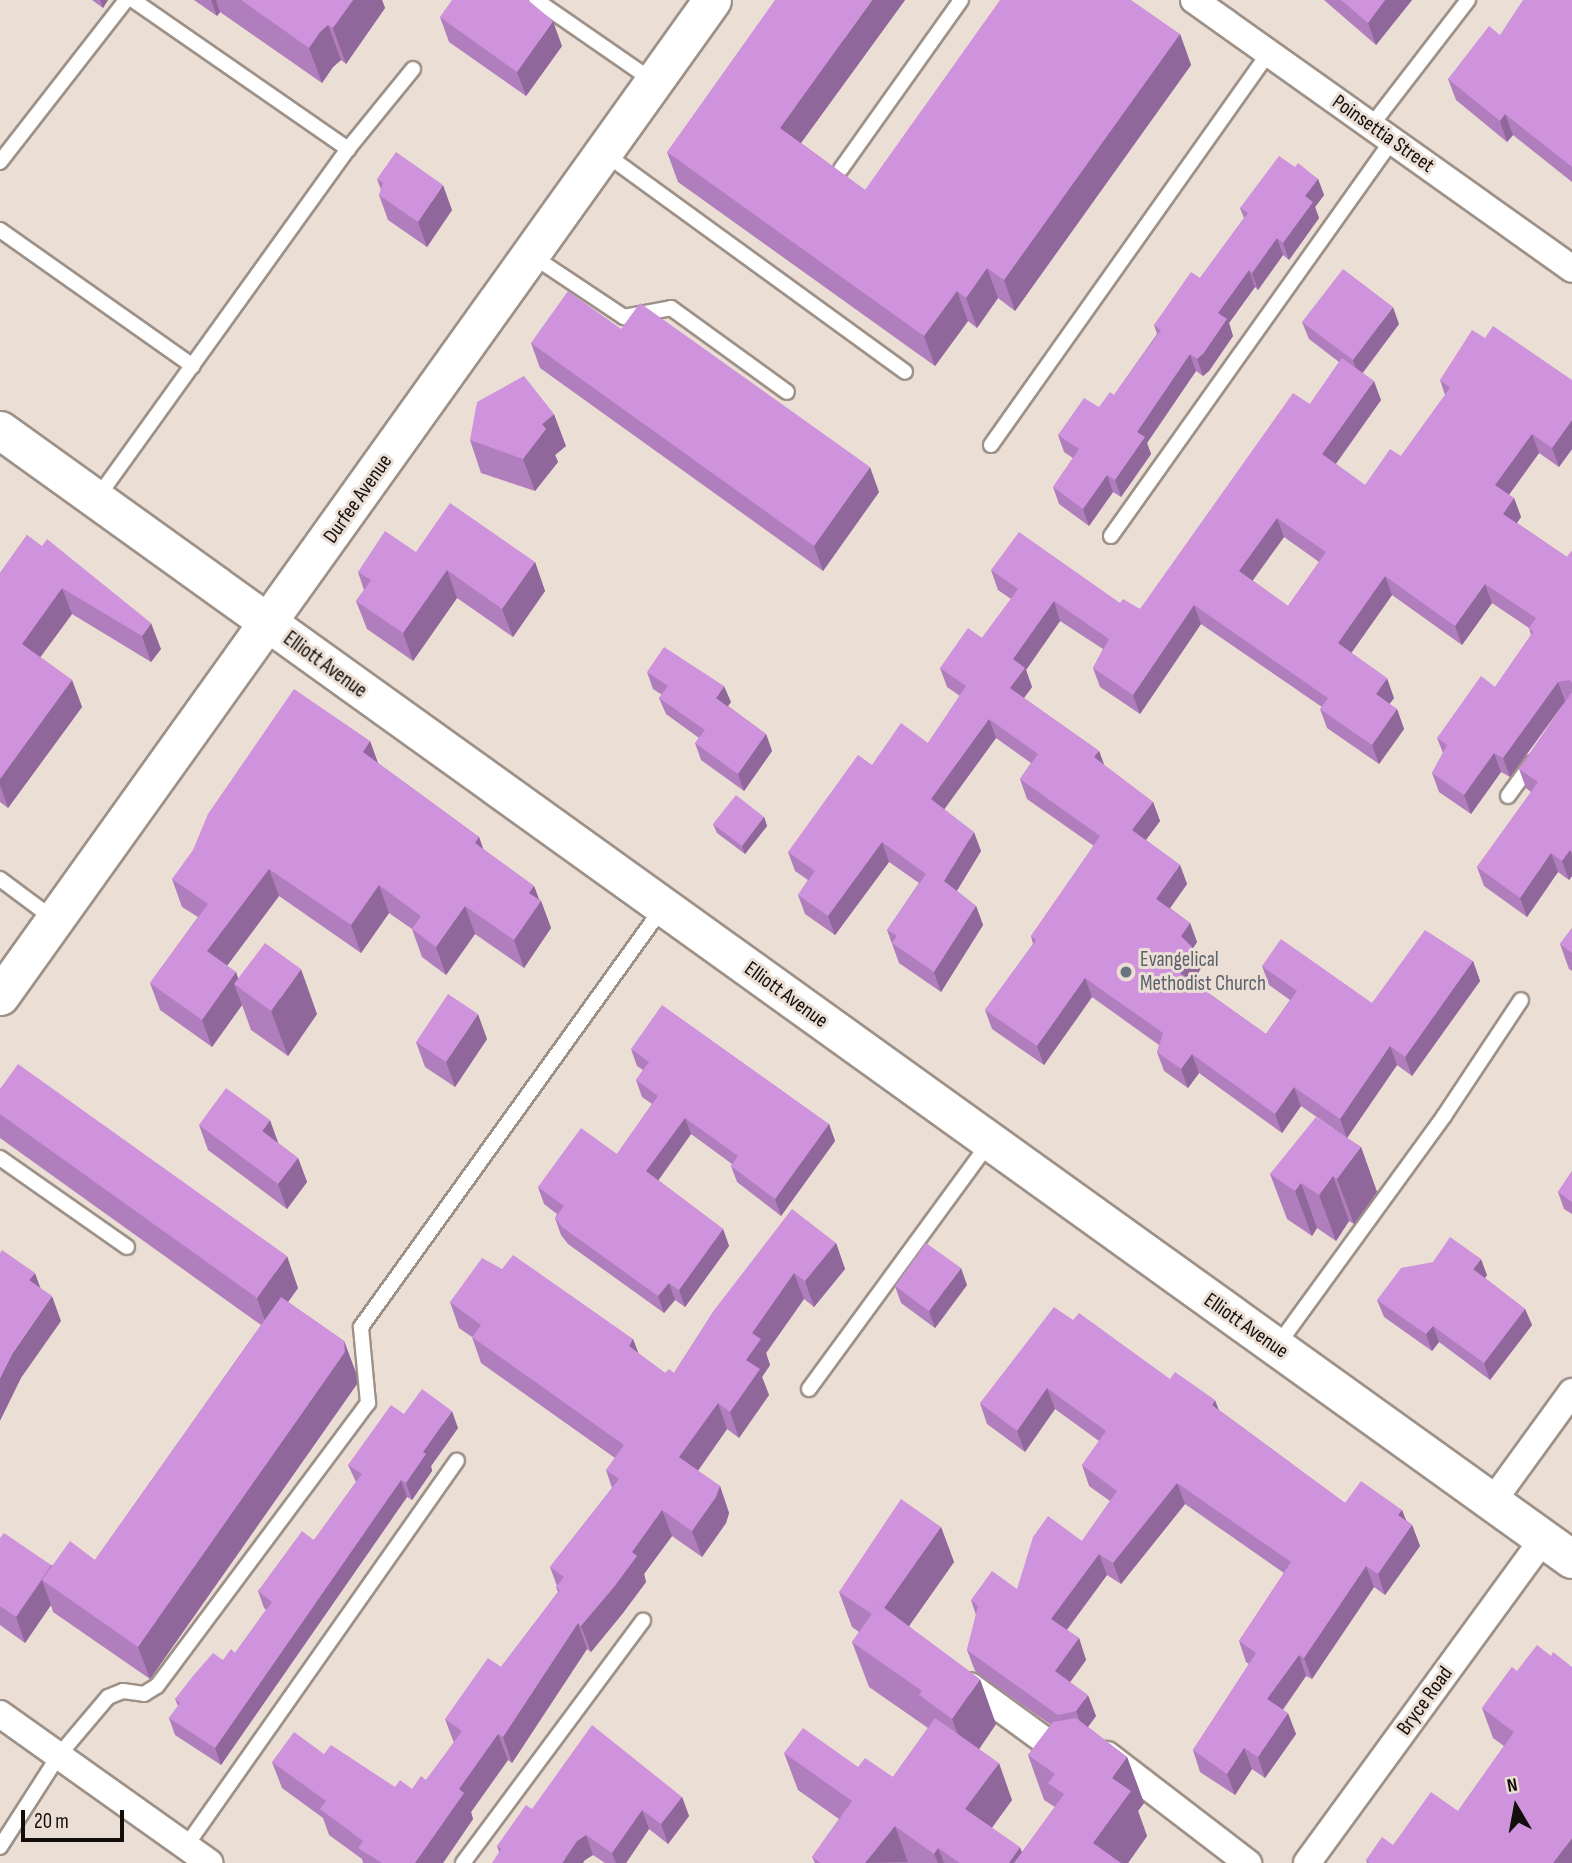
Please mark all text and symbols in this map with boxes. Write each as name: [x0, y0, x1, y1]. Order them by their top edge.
street label: Poinsettia Street: [1327, 90, 1439, 178]
street label: Durfee Avenue: [318, 450, 398, 548]
street label: Elliott Avenue: [278, 626, 372, 704]
place label: Evangelical Methodist Church: [1140, 947, 1266, 997]
street label: Elliott Avenue: [739, 956, 833, 1034]
marker: Evangelical Methodist Church: [1118, 964, 1134, 980]
street label: Elliott Avenue: [1199, 1288, 1293, 1364]
street label: Bryce Road: [1392, 1662, 1458, 1740]
north arrow: [1481, 1772, 1551, 1842]
text: N: [1505, 1774, 1519, 1798]
scale bar: [24, 1797, 128, 1841]
text: 20 m: [34, 1809, 69, 1834]

